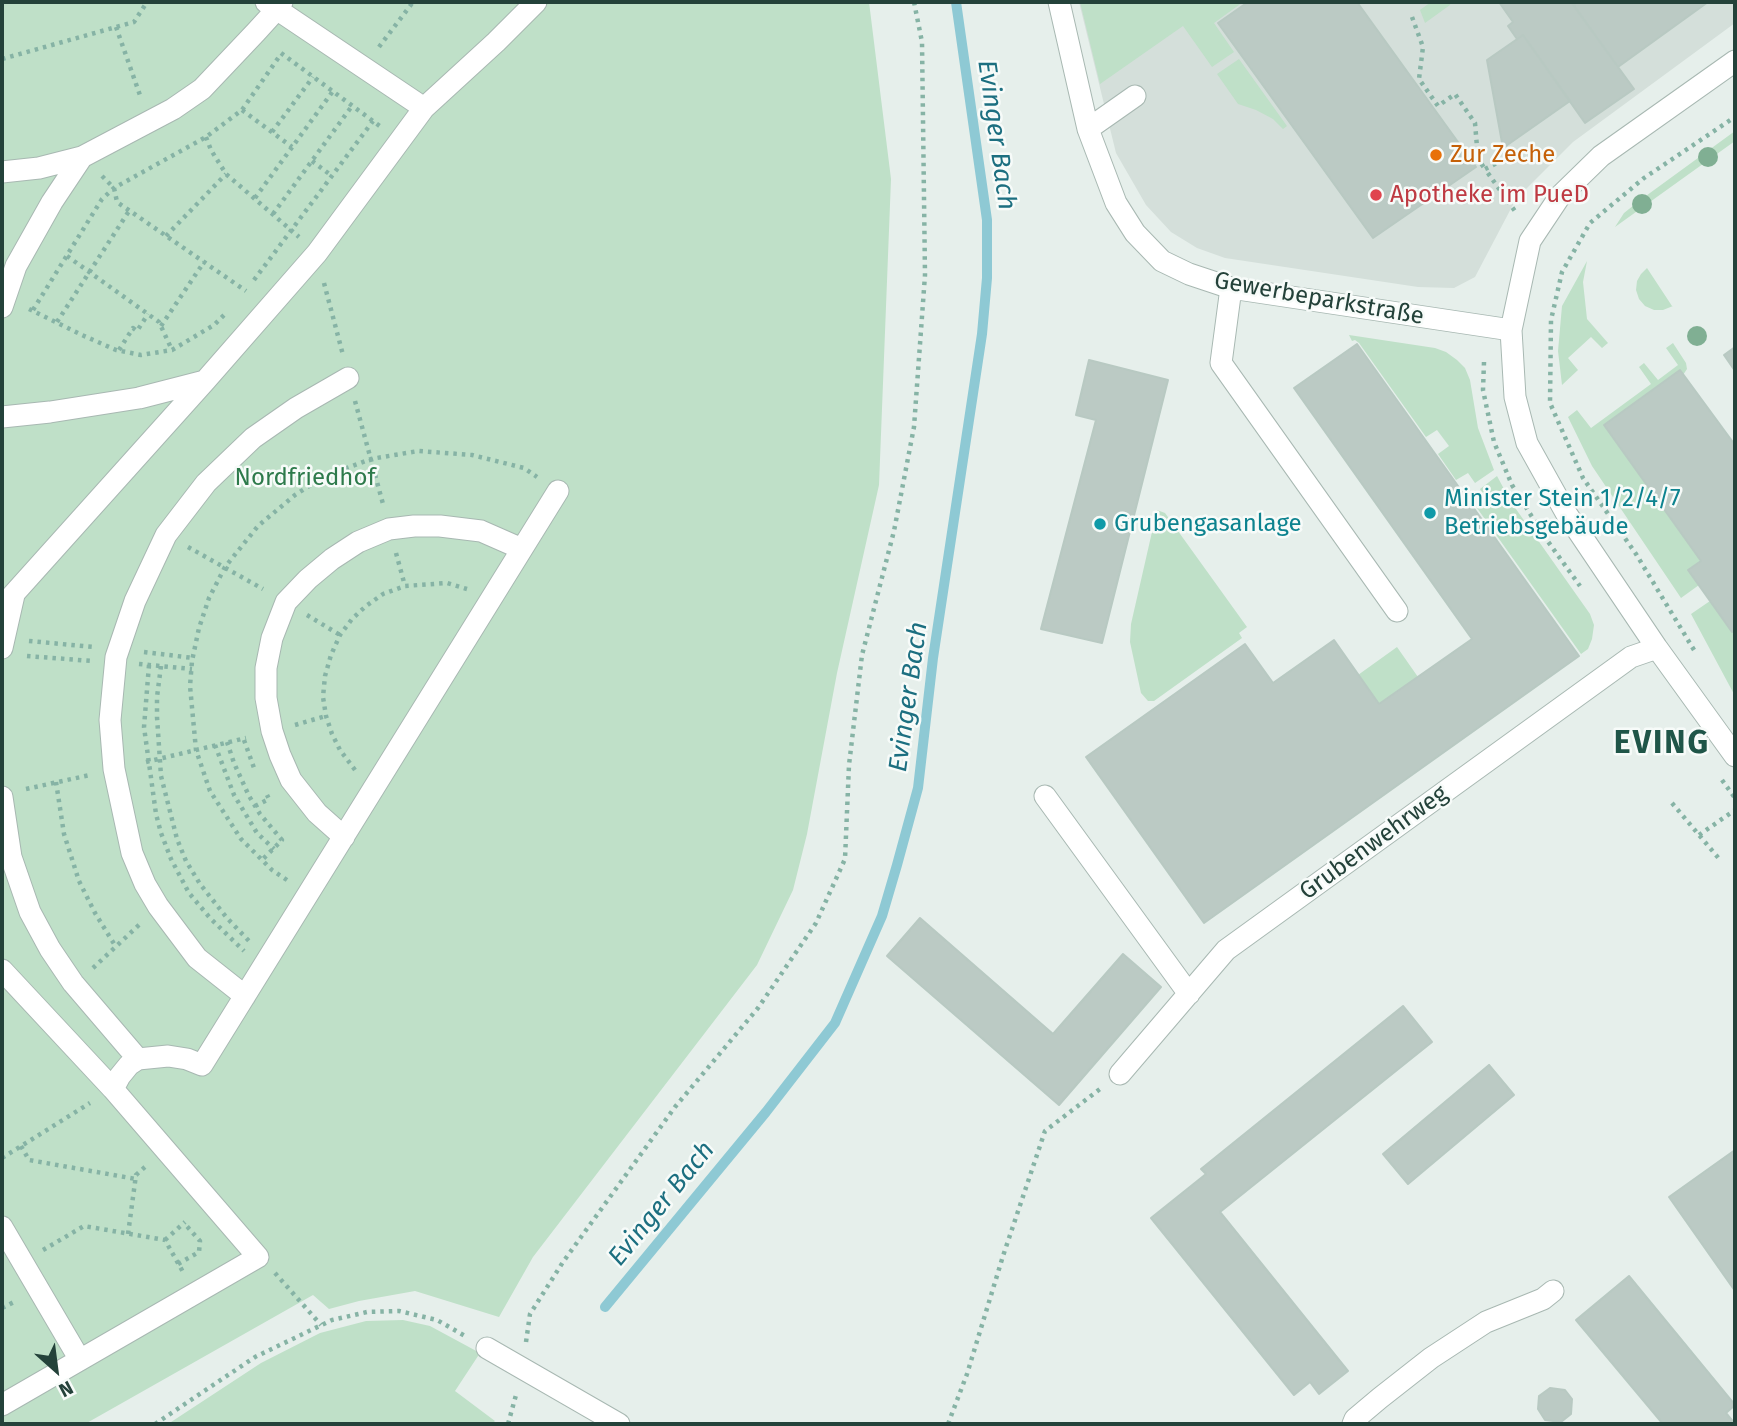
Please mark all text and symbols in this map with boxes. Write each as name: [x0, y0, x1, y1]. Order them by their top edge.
water label: Evinger Bach: [970, 58, 1022, 212]
place label: Zur Zeche: [1450, 141, 1555, 169]
marker: Zur Zeche: [1428, 147, 1444, 163]
place label: Apotheke im PueD: [1390, 181, 1589, 209]
marker: Apotheke im PueD: [1368, 187, 1384, 203]
street label: Gewerbeparkstraße: [1212, 266, 1426, 332]
park label: Nordfriedhof: [235, 464, 375, 492]
place label: Minister Stein 1/2/4/7 Betriebsgebäude: [1444, 485, 1681, 541]
marker: Minister Stein 1/2/4/7 Betriebsgebäude: [1422, 505, 1438, 521]
place label: Grubengasanlage: [1114, 510, 1302, 538]
marker: Grubengasanlage: [1092, 516, 1108, 532]
water label: Evinger Bach: [883, 620, 935, 774]
district label: EVING: [1614, 725, 1710, 763]
street label: Grubenwehrweg: [1294, 780, 1454, 906]
water label: Evinger Bach: [602, 1135, 722, 1273]
north arrow: [21, 1335, 91, 1405]
text: N: [55, 1376, 77, 1402]

